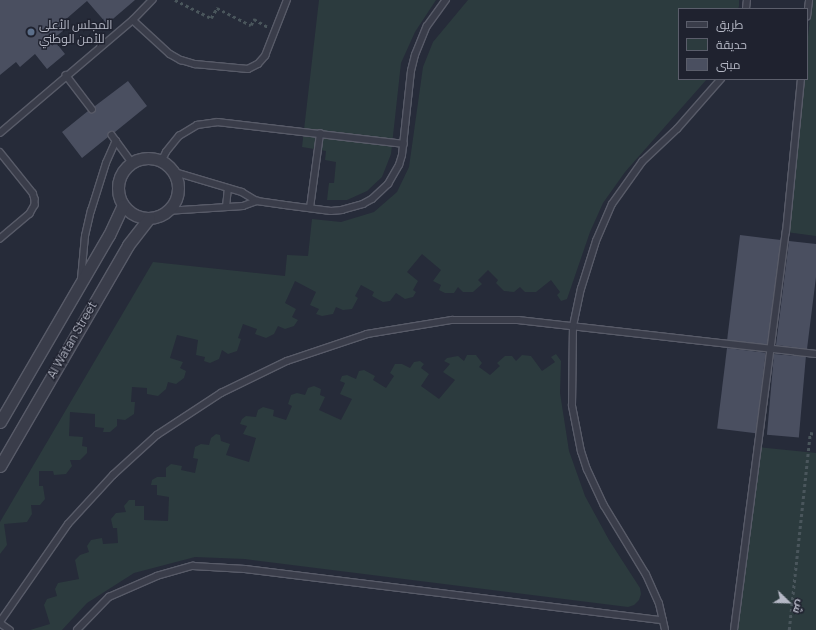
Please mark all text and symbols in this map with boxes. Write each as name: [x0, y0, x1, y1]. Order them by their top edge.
legend: [678, 8, 808, 80]
text: طريق: [716, 16, 743, 33]
place label: المجلس الأعلى للأمن الوطني: [39, 18, 113, 46]
marker: المجلس الأعلى للأمن الوطني: [26, 27, 36, 37]
text: حديقة: [716, 36, 747, 53]
text: مبنى: [716, 56, 741, 73]
street label: Al Watan Street: [44, 299, 100, 381]
north arrow: [768, 582, 808, 622]
text: ش: [790, 597, 809, 616]

